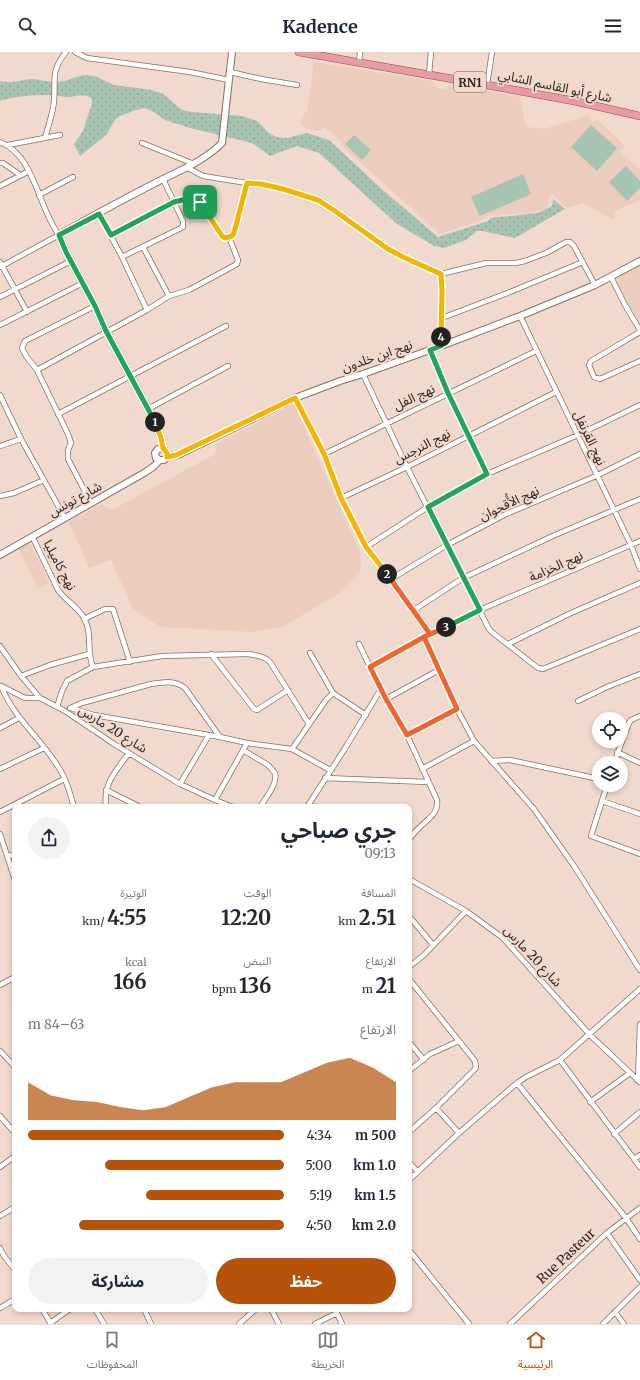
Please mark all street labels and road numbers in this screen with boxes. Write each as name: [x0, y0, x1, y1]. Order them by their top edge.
street label: شارع أبو القاسم الشابي: [496, 66, 613, 108]
road number: RN1: [454, 72, 486, 92]
street label: نهج ابن خلدون: [339, 336, 415, 378]
street label: نهج الفل: [390, 380, 438, 416]
street label: نهج القرنفل: [568, 408, 610, 469]
street label: نهج النرجس: [391, 425, 454, 469]
street label: شارع تونس: [45, 477, 106, 522]
street label: نهج الأُقحوان: [475, 480, 543, 526]
street label: نهج كاميليا: [38, 537, 80, 594]
street label: نهج الخزامة: [526, 547, 586, 587]
street label: شارع 20 مارس: [74, 701, 151, 759]
street label: شارع 20 مارس: [499, 922, 566, 992]
street label: Rue Pasteur: [533, 1224, 599, 1287]

